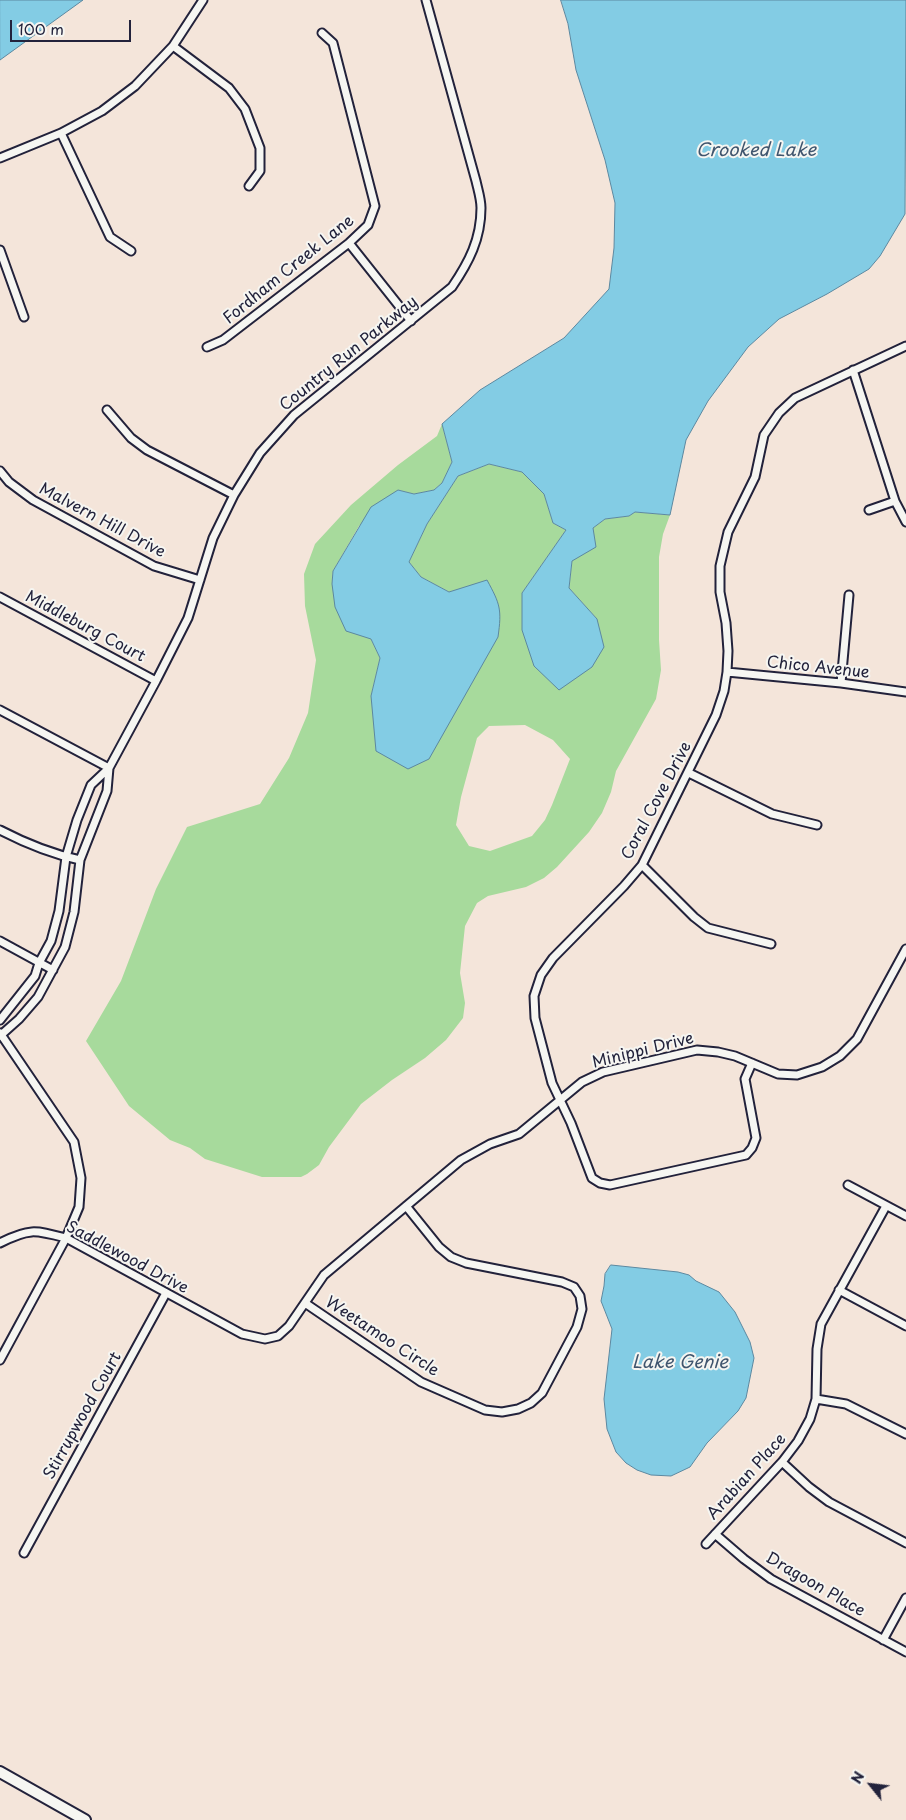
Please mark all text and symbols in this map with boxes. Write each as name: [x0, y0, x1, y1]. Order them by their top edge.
scale bar: [12, 10, 134, 42]
text: 100 m: [18, 17, 64, 40]
water label: Crooked Lake: [696, 140, 816, 162]
street label: Fordham Creek Lane: [220, 211, 358, 329]
street label: Country Run Parkway: [276, 292, 422, 416]
street label: Malvern Hill Drive: [36, 480, 168, 562]
street label: Middleburg Court: [22, 587, 148, 667]
street label: Chico Avenue: [766, 653, 870, 683]
street label: Coral Cove Drive: [618, 739, 696, 863]
street label: Minippi Drive: [590, 1029, 696, 1073]
street label: Saddlewood Drive: [63, 1218, 191, 1298]
street label: Weetamoo Circle: [322, 1293, 442, 1381]
street label: Stirrupwood Court: [40, 1349, 126, 1483]
water label: Lake Genie: [632, 1352, 728, 1374]
street label: Arabian Place: [703, 1430, 791, 1524]
street label: Dragoon Place: [762, 1549, 868, 1621]
north arrow: [846, 1760, 896, 1810]
text: N: [846, 1768, 869, 1787]

